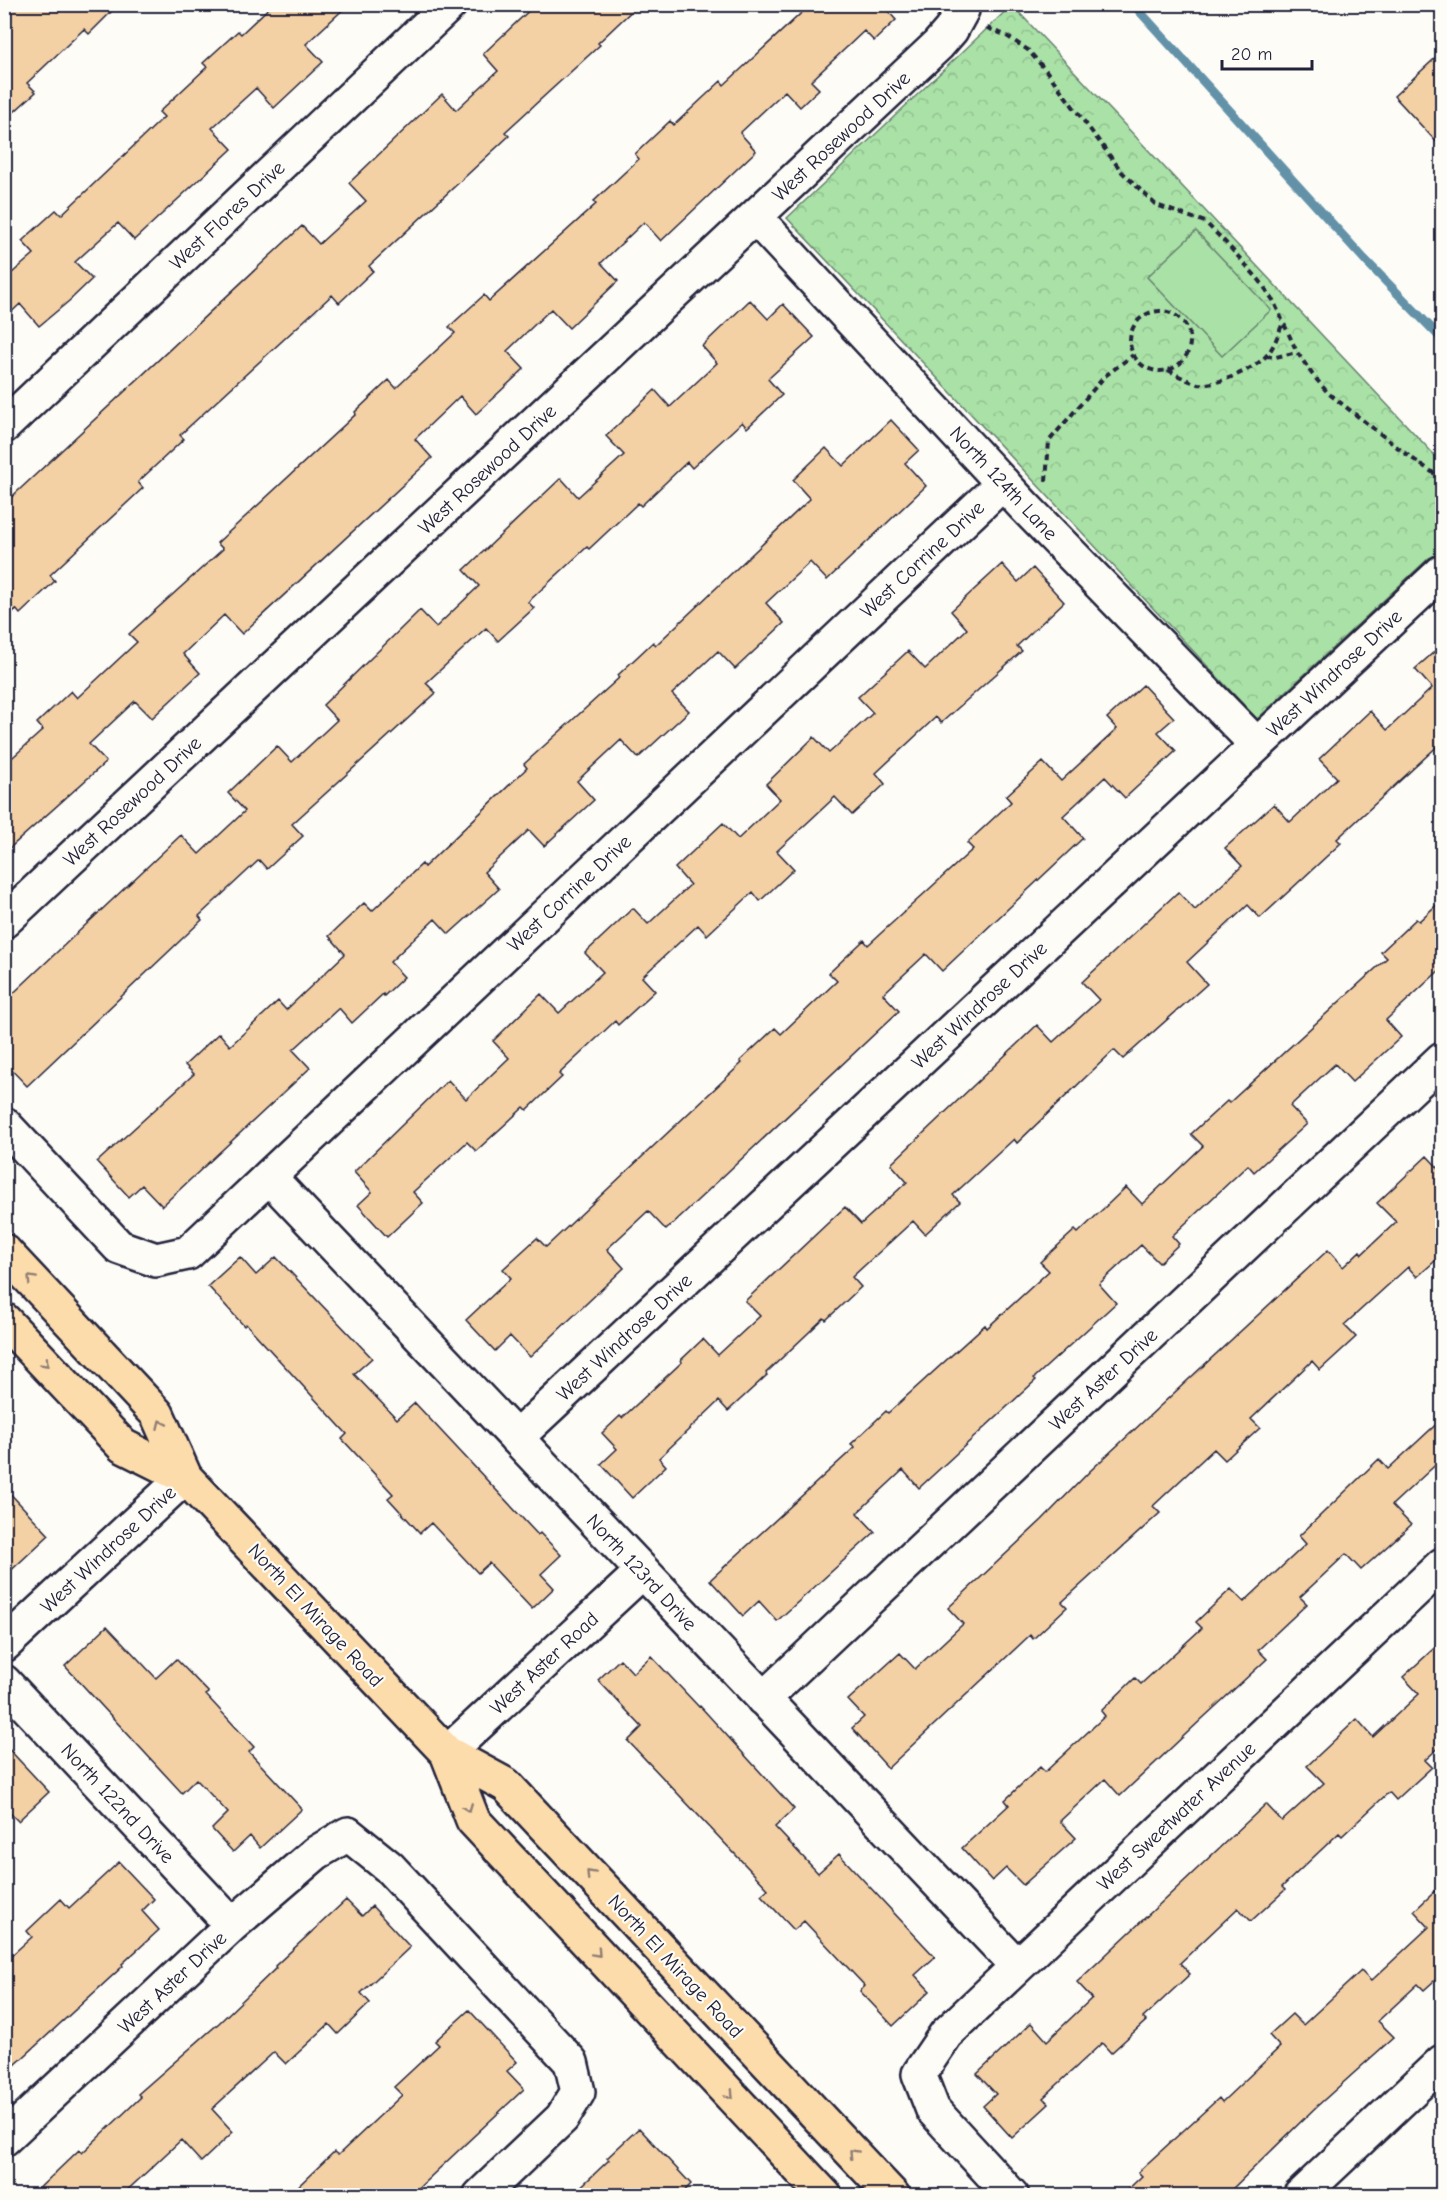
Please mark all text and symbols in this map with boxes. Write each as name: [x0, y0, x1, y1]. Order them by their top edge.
scale bar: [1222, 33, 1312, 71]
text: 20 m: [1231, 44, 1272, 65]
street label: West Rosewood Drive: [768, 67, 915, 206]
street label: West Flores Drive: [165, 156, 290, 275]
street label: West Rosewood Drive: [414, 400, 561, 539]
street label: North 124th Lane: [945, 422, 1062, 545]
street label: West Corrine Drive: [856, 496, 989, 623]
street label: West Windrose Drive: [1262, 605, 1407, 742]
street label: West Rosewood Drive: [59, 732, 206, 871]
street label: West Corrine Drive: [503, 830, 636, 957]
street label: West Windrose Drive: [907, 937, 1052, 1074]
street label: West Windrose Drive: [552, 1269, 697, 1406]
one-way arrow: [27, 1276, 38, 1286]
street label: West Aster Drive: [1044, 1323, 1162, 1435]
one-way arrow: [37, 1355, 48, 1366]
one-way arrow: [157, 1419, 169, 1430]
street label: West Windrose Drive: [36, 1481, 181, 1618]
street label: North 123rd Drive: [582, 1509, 702, 1635]
street label: North El Mirage Road: [243, 1539, 388, 1692]
street label: West Aster Road: [485, 1607, 603, 1719]
street label: West Sweetwater Avenue: [1093, 1737, 1260, 1896]
street label: North 122nd Drive: [56, 1739, 179, 1868]
one-way arrow: [461, 1802, 473, 1813]
one-way arrow: [586, 1870, 597, 1881]
street label: North El Mirage Road: [603, 1890, 748, 2043]
street label: West Aster Drive: [113, 1926, 231, 2038]
one-way arrow: [590, 1946, 601, 1956]
one-way arrow: [723, 2088, 734, 2099]
one-way arrow: [849, 2149, 860, 2160]

